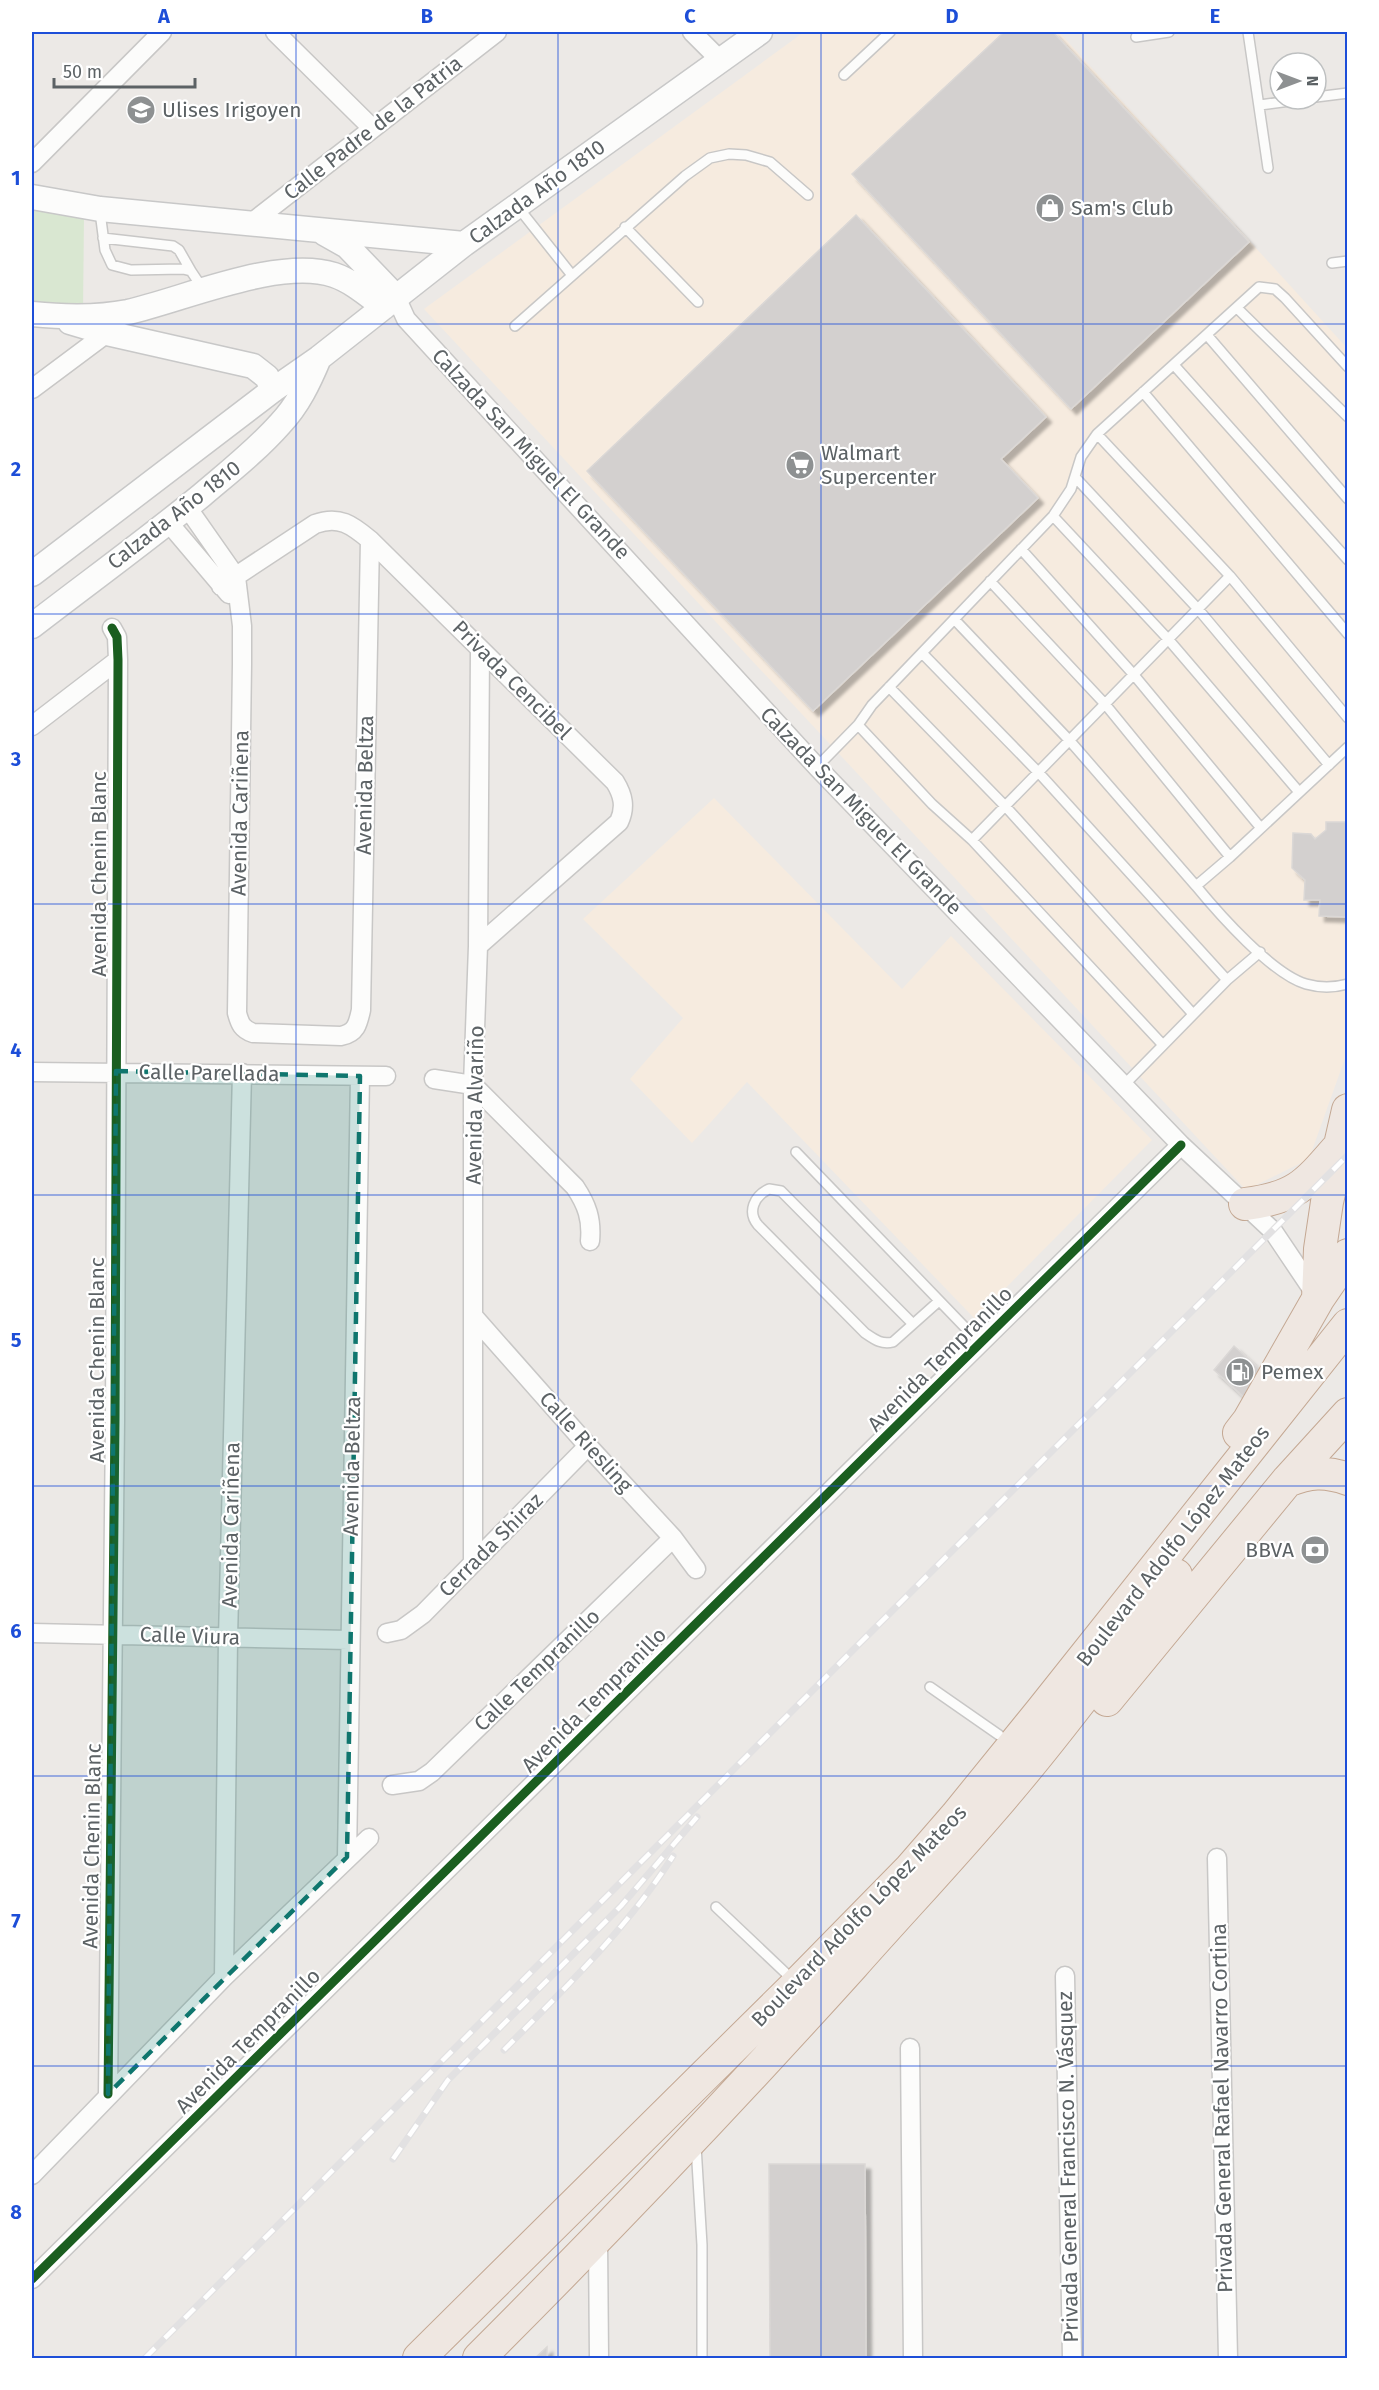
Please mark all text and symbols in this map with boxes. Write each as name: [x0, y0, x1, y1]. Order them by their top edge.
text: A: [157, 4, 171, 28]
text: B: [421, 4, 433, 28]
text: C: [684, 4, 696, 28]
text: D: [945, 4, 959, 28]
text: E: [1210, 4, 1220, 28]
street label: Calle Padre de la Patria: [278, 50, 468, 206]
scale bar: [54, 51, 195, 89]
north arrow: [1268, 51, 1328, 111]
text: 50 m: [63, 61, 102, 83]
text: N: [1303, 76, 1322, 86]
school or university icon: Ulises Irigoyen: [125, 94, 157, 126]
place label: Ulises Irigoyen: [162, 97, 302, 123]
street label: Calzada Año 1810: [464, 134, 610, 250]
text: 1: [11, 166, 21, 190]
shop icon: Sam's Club: [1034, 192, 1066, 224]
place label: Sam's Club: [1071, 195, 1174, 221]
street label: Calzada San Miguel El Grande: [426, 343, 636, 565]
place label: Walmart Supercenter: [821, 440, 936, 490]
supermarket icon: Walmart Supercenter: [784, 449, 816, 481]
street label: Calzada Año 1810: [102, 455, 246, 575]
text: 2: [11, 457, 21, 481]
street label: Privada Cencibel: [447, 615, 577, 745]
street label: Calzada San Miguel El Grande: [755, 702, 967, 920]
street label: Avenida Beltza: [351, 715, 379, 855]
street label: Avenida Cariñena: [226, 730, 254, 896]
text: 3: [10, 747, 21, 771]
street label: Avenida Chenin Blanc: [86, 771, 112, 977]
street label: Avenida Alvariño: [461, 1025, 489, 1185]
text: 4: [10, 1038, 22, 1062]
street label: Calle Parellada: [138, 1059, 280, 1087]
street label: Avenida Chenin Blanc: [84, 1257, 110, 1463]
street label: Avenida Tempranillo: [862, 1281, 1018, 1437]
text: 5: [11, 1328, 22, 1352]
fuel station icon: Pemex: [1224, 1356, 1256, 1388]
place label: Pemex: [1261, 1359, 1324, 1385]
street label: Calle Riesling: [534, 1386, 638, 1498]
street label: Avenida Beltza: [338, 1396, 366, 1536]
street label: Boulevard Adolfo López Mateos: [1071, 1420, 1275, 1672]
street label: Avenida Cariñena: [217, 1442, 245, 1608]
street label: Cerrada Shiraz: [433, 1487, 549, 1603]
bank icon: BBVA: [1299, 1534, 1331, 1566]
place label: BBVA: [1245, 1537, 1294, 1563]
street label: Calle Tempranillo: [469, 1603, 605, 1737]
text: 6: [10, 1619, 22, 1643]
street label: Calle Viura: [139, 1621, 241, 1651]
street label: Avenida Tempranillo: [516, 1622, 672, 1778]
street label: Avenida Chenin Blanc: [77, 1743, 107, 1949]
street label: Boulevard Adolfo López Mateos: [746, 1799, 972, 2032]
text: 7: [11, 1909, 21, 1933]
street label: Privada General Rafael Navarro Cortina: [1206, 1923, 1238, 2293]
street label: Avenida Tempranillo: [170, 1963, 326, 2119]
street label: Privada General Francisco N. Vásquez: [1052, 1991, 1084, 2343]
text: 8: [10, 2200, 22, 2224]

